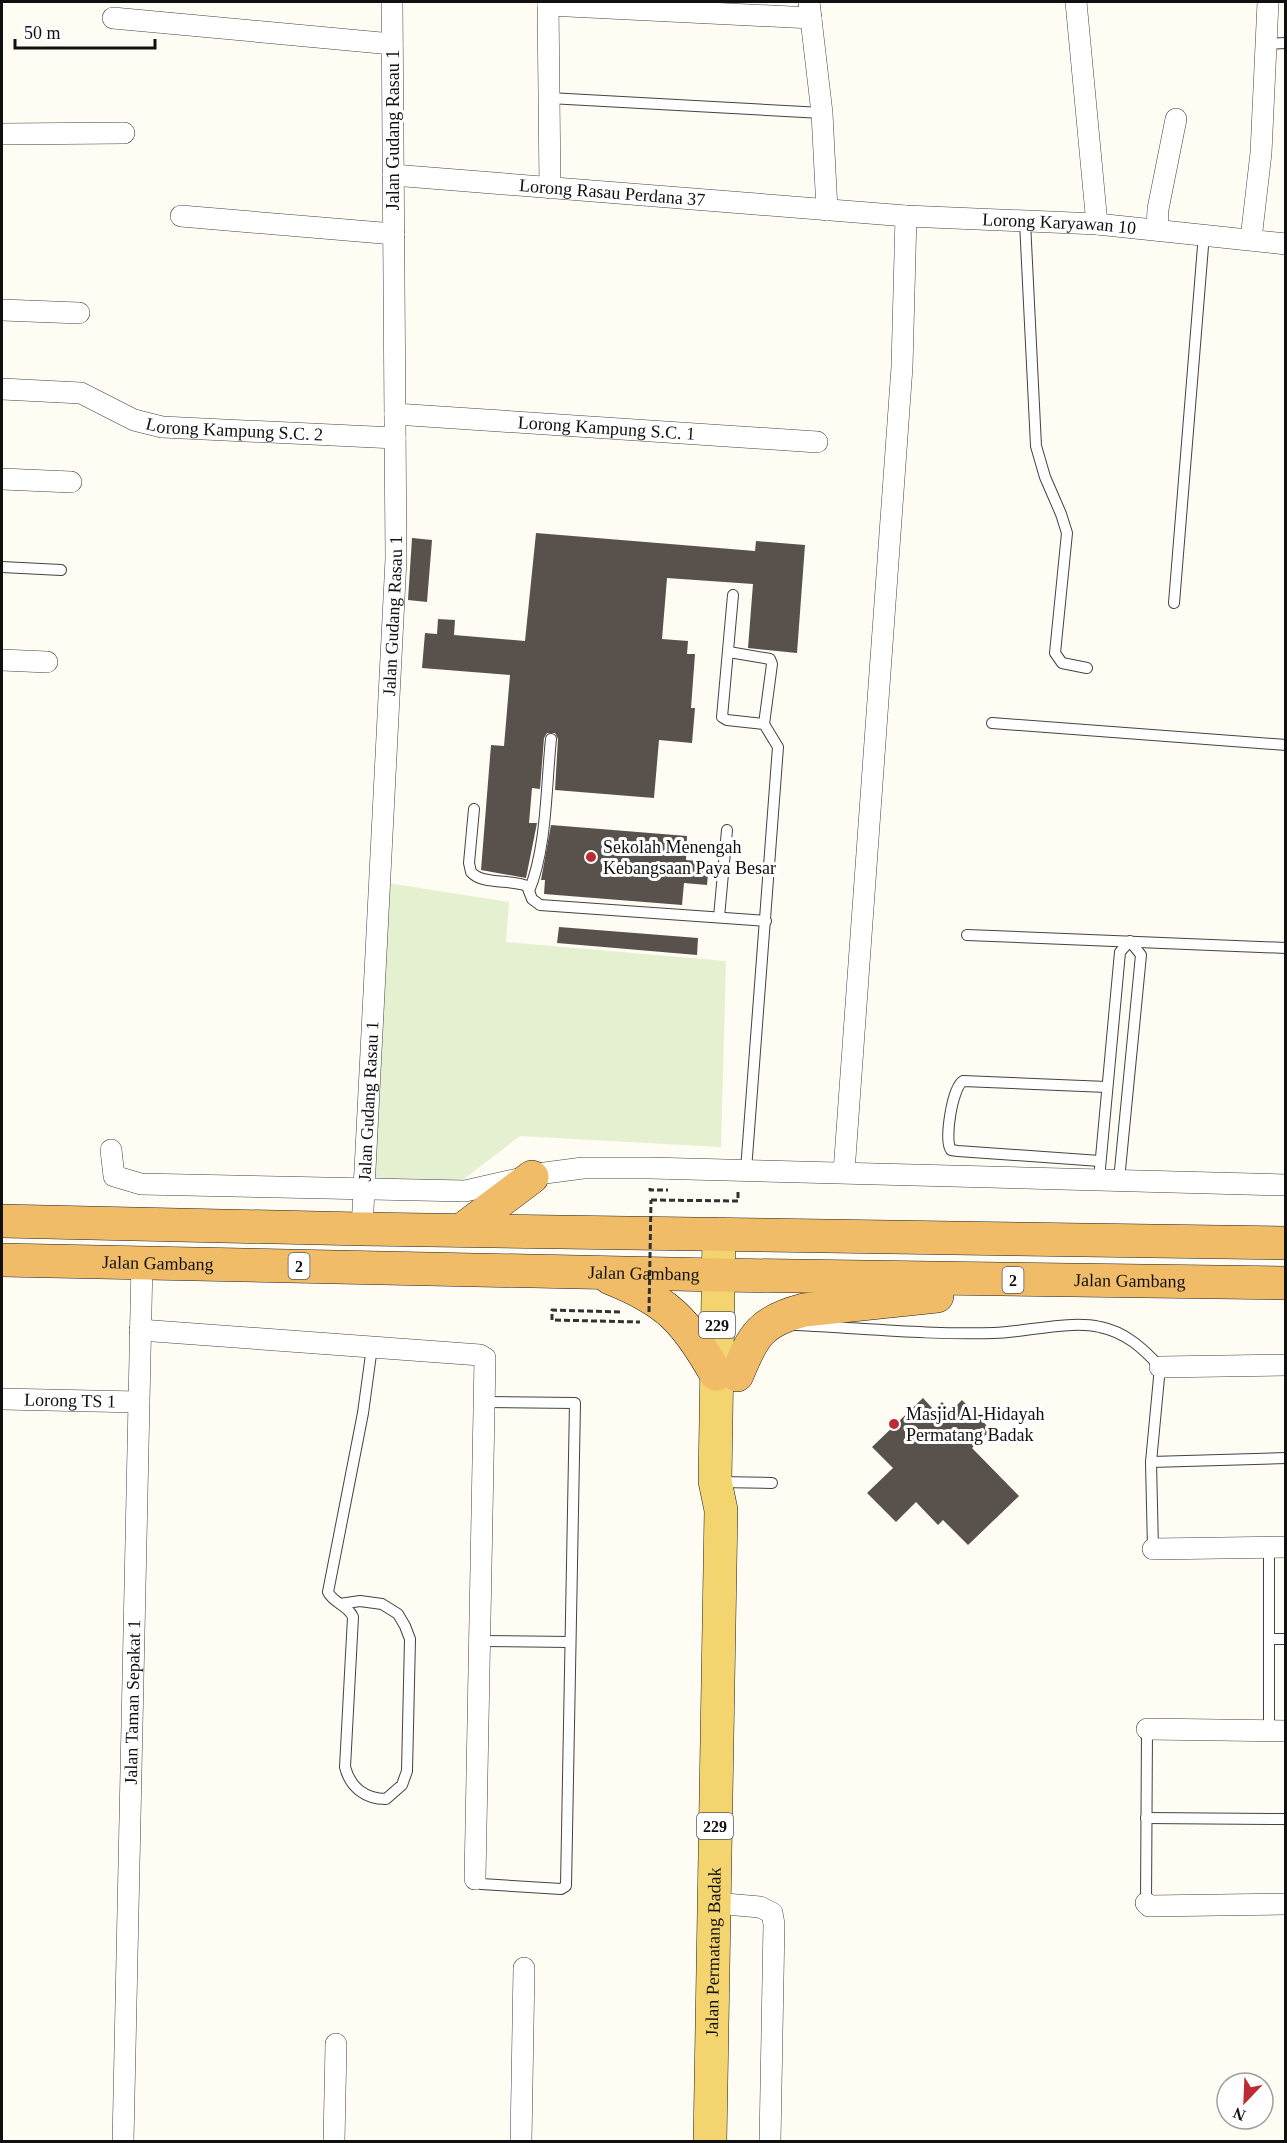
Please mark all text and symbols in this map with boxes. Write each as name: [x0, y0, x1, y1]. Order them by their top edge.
scale bar: [15, 12, 154, 50]
text: 50 m: [24, 23, 61, 43]
street label: Jalan Gudang Rasau 1: [383, 50, 403, 210]
street label: Lorong Rasau Perdana 37: [519, 175, 706, 210]
street label: Lorong Karyawan 10: [982, 209, 1137, 238]
street label: Lorong Kampung S.C. 1: [517, 412, 696, 444]
street label: Lorong Kampung S.C. 2: [144, 413, 324, 445]
street label: Jalan Gudang Rasau 1: [379, 536, 406, 696]
place label: Sekolah Menengah Kebangsaan Paya Besar: [603, 837, 776, 878]
marker: Sekolah Menengah Kebangsaan Paya Besar: [584, 850, 598, 864]
street label: Jalan Gudang Rasau 1: [354, 1020, 383, 1182]
street label: Jalan Gambang: [102, 1252, 214, 1274]
road number: 2: [288, 1253, 310, 1279]
street label: Jalan Gambang: [588, 1262, 700, 1285]
road number: 2: [1002, 1267, 1024, 1293]
street label: Jalan Gambang: [1074, 1270, 1186, 1292]
road number: 229: [699, 1312, 735, 1338]
street label: Lorong TS 1: [24, 1389, 116, 1412]
place label: Masjid Al-Hidayah Permatang Badak: [906, 1404, 1044, 1445]
marker: Masjid Al-Hidayah Permatang Badak: [887, 1417, 901, 1431]
street label: Jalan Taman Sepakat 1: [121, 1619, 144, 1785]
road number: 229: [697, 1813, 733, 1839]
street label: Jalan Permatang Badak: [702, 1867, 725, 2037]
north arrow: [1215, 2071, 1275, 2131]
text: N: [1230, 2104, 1248, 2124]

